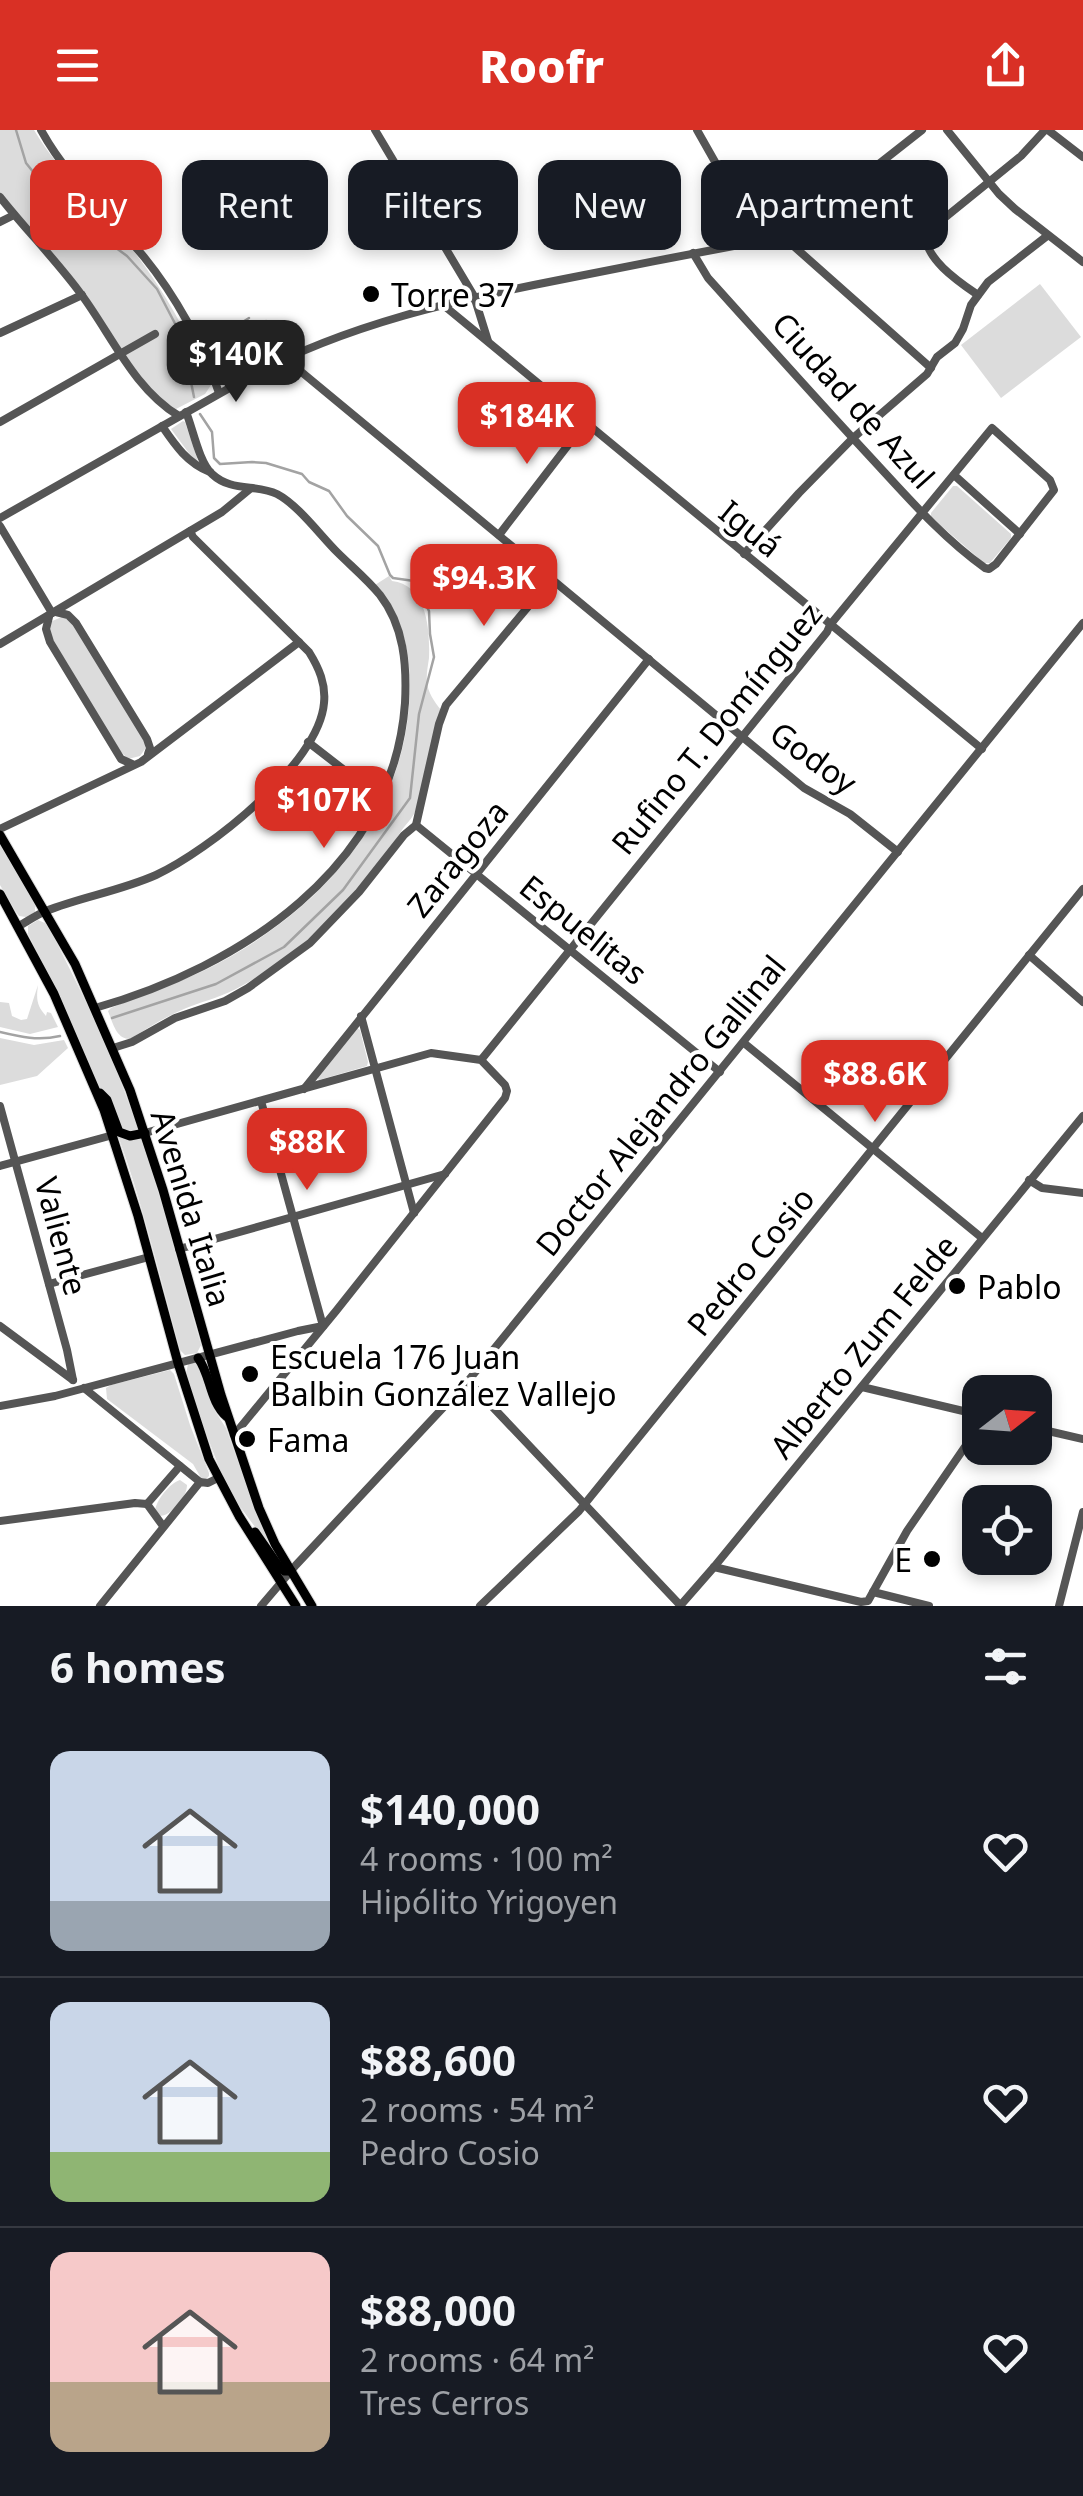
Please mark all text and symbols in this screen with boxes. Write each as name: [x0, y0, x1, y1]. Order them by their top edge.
text: Roofr: [479, 35, 604, 96]
icon: menu: [50, 38, 105, 93]
icon: share: [978, 38, 1033, 93]
chip: Buy: [30, 160, 162, 250]
chip: Rent: [182, 160, 328, 250]
chip: Filters: [348, 160, 518, 250]
chip: New: [538, 160, 681, 250]
chip: Apartment: [701, 160, 948, 250]
place label: Torre 37: [391, 273, 515, 316]
marker: Torre 37: [360, 283, 382, 305]
street label: Ciudad de Azul: [763, 303, 945, 497]
pin: $140K: [166, 320, 306, 405]
text: $140K: [189, 331, 283, 374]
pin: $184K: [457, 382, 597, 467]
text: $184K: [480, 393, 574, 436]
street label: Iguá: [711, 490, 791, 566]
pin: $94.3K: [403, 544, 565, 629]
text: $94.3K: [432, 555, 536, 598]
street label: Rufino T. Domínguez: [601, 593, 831, 863]
street label: Godoy: [762, 711, 867, 803]
pin: $107K: [254, 766, 394, 851]
text: $107K: [277, 777, 371, 820]
street label: Zaragoza: [397, 791, 517, 925]
street label: Espuelitas: [511, 864, 657, 994]
street label: Doctor Alejandro Gallinal: [525, 946, 795, 1264]
pin: $88.6K: [794, 1040, 956, 1125]
text: $88.6K: [823, 1051, 927, 1094]
street label: Avenida Italia: [142, 1104, 242, 1312]
pin: $88K: [248, 1108, 366, 1193]
text: $88K: [269, 1119, 345, 1162]
street label: Valiente: [26, 1172, 98, 1300]
street label: Pedro Cosio: [677, 1178, 823, 1344]
street label: Alberto Zum Felde: [759, 1225, 967, 1467]
place label: Pablo: [977, 1265, 1062, 1308]
marker: Pablo: [946, 1275, 968, 1297]
place label: Escuela 176 Juan Balbin González Vallejo: [270, 1335, 617, 1415]
marker: Escuela 176 Juan Balbin González Vallejo: [239, 1363, 261, 1385]
north arrow: [962, 1375, 1052, 1465]
map controls: [962, 1375, 1052, 1575]
place label: Fama: [267, 1418, 349, 1461]
marker: Fama: [236, 1428, 258, 1450]
button: locate: [962, 1485, 1052, 1575]
place label: E: [894, 1538, 912, 1581]
marker: E: [921, 1548, 943, 1570]
text: 6 homes: [50, 1638, 226, 1695]
icon: filters: [978, 1639, 1033, 1694]
text: $140,000: [360, 1780, 540, 1837]
icon: home: [130, 1791, 250, 1911]
icon: heart: [978, 1824, 1033, 1879]
text: 4 rooms · 100 m²: [360, 1837, 613, 1880]
text: Hipólito Yrigoyen: [360, 1880, 618, 1923]
text: $88,600: [360, 2031, 516, 2088]
icon: home: [130, 2042, 250, 2162]
icon: heart: [978, 2075, 1033, 2130]
text: 2 rooms · 54 m²: [360, 2088, 594, 2131]
text: Pedro Cosio: [360, 2131, 540, 2174]
text: $88,000: [360, 2281, 516, 2338]
icon: home: [130, 2292, 250, 2412]
icon: heart: [978, 2325, 1033, 2380]
text: 2 rooms · 64 m²: [360, 2338, 594, 2381]
text: Tres Cerros: [360, 2381, 529, 2424]

